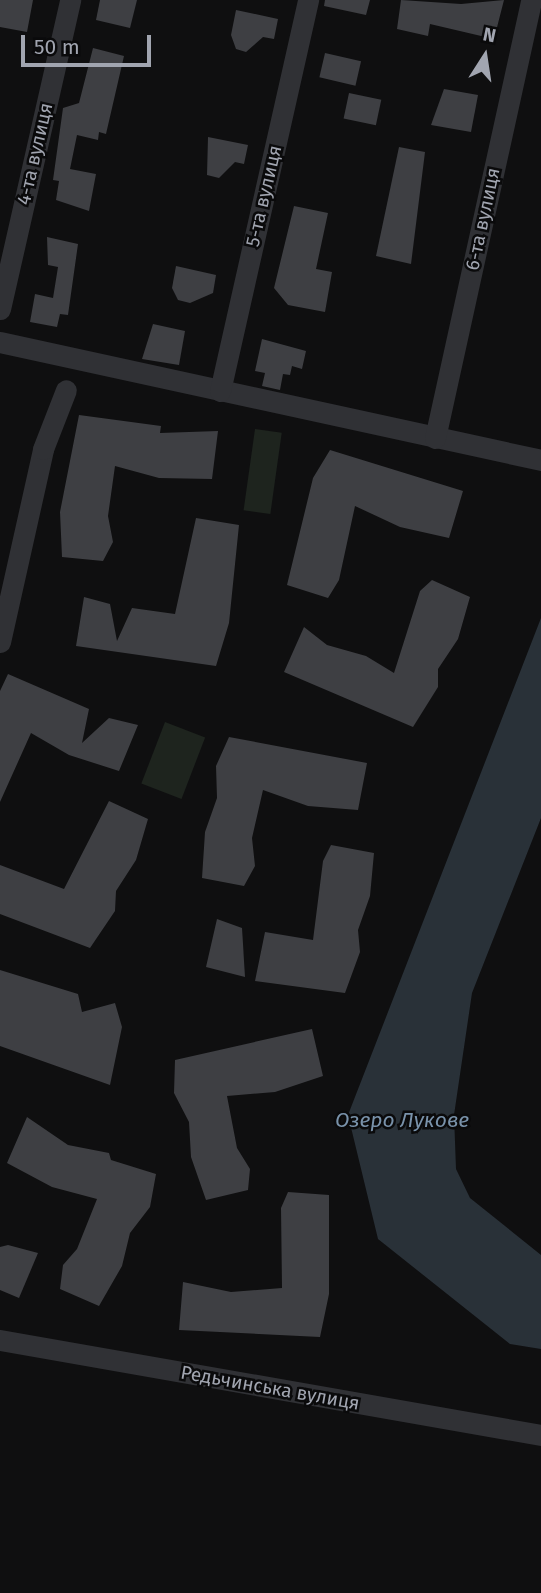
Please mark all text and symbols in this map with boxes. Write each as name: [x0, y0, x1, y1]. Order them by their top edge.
scale bar: [24, 21, 154, 65]
north arrow: [450, 21, 520, 91]
text: N: [481, 22, 498, 48]
text: 50 m: [34, 34, 80, 60]
street label: 4-та вулиця: [12, 101, 58, 207]
street label: 5-та вулиця: [241, 143, 287, 249]
street label: 6-та вулиця: [461, 166, 505, 272]
water label: Озеро Лукове: [335, 1107, 469, 1133]
street label: Редьчинська вулиця: [179, 1361, 361, 1415]

